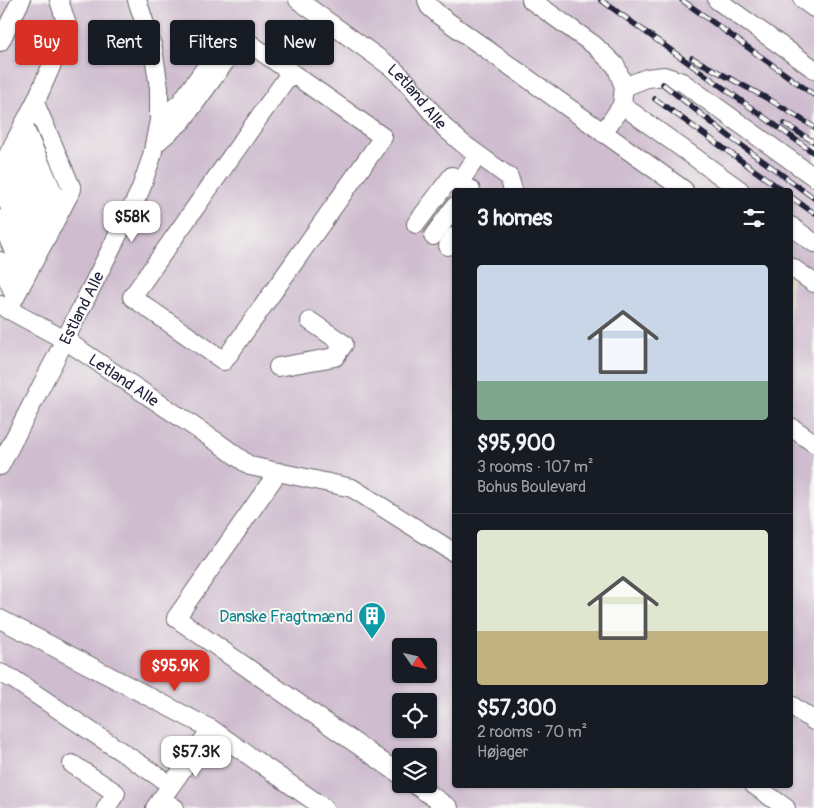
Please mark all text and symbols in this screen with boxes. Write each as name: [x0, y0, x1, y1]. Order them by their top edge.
chip: Buy: [15, 20, 78, 65]
chip: Rent: [88, 20, 160, 65]
chip: Filters: [170, 20, 255, 65]
chip: New: [265, 20, 334, 65]
street label: Letland Alle: [383, 60, 451, 134]
pin: $58K: [102, 200, 162, 243]
icon: filters: [740, 204, 768, 232]
text: 3 homes: [477, 205, 552, 232]
text: $58K: [114, 207, 150, 227]
street label: Estland Alle: [55, 268, 109, 348]
icon: home: [578, 297, 668, 387]
street label: Letland Alle: [85, 350, 163, 411]
text: $95,900: [477, 430, 555, 457]
text: 3 rooms · 107 m²: [477, 457, 594, 477]
text: Bohus Boulevard: [477, 477, 586, 497]
icon: home: [578, 563, 668, 653]
building icon: Danske Fragtmænd: [357, 601, 387, 640]
place label: Danske Fragtmænd: [219, 607, 353, 627]
north arrow: [392, 638, 438, 682]
map controls: [392, 638, 437, 793]
pin: $95.9K: [134, 650, 216, 692]
text: $95.9K: [152, 656, 198, 676]
button: locate: [392, 693, 437, 738]
text: $57,300: [477, 695, 557, 722]
text: 2 rooms · 70 m²: [477, 722, 587, 742]
pin: $57.3K: [155, 736, 237, 778]
text: $57.3K: [172, 742, 220, 762]
text: Højager: [477, 742, 529, 762]
button: layers: [392, 748, 437, 793]

